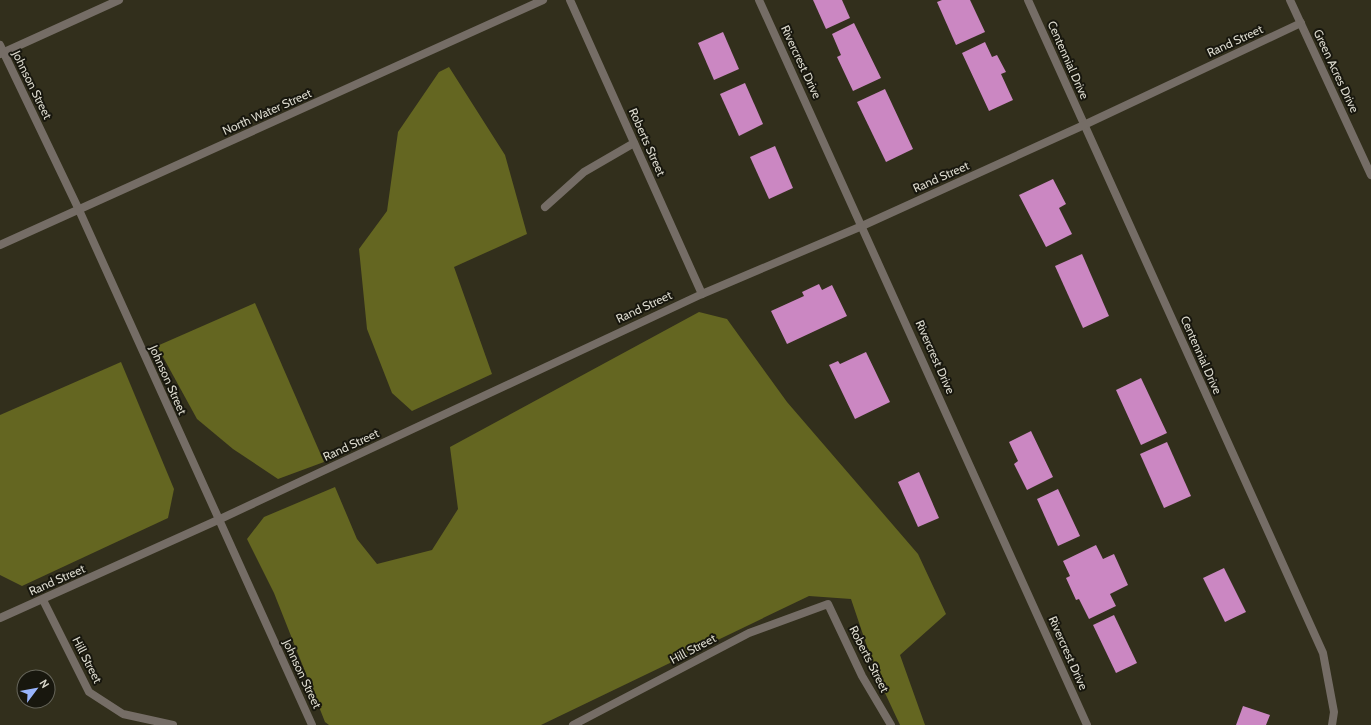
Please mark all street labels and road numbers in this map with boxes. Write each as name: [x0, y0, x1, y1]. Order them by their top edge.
street label: Centennial Drive: [1044, 18, 1092, 101]
street label: Rand Street: [1204, 21, 1265, 60]
street label: Rivercrest Drive: [778, 23, 825, 101]
street label: Green Acres Drive: [1311, 27, 1362, 115]
street label: Johnson Street: [9, 47, 56, 122]
street label: North Water Street: [220, 85, 314, 138]
street label: Roberts Street: [626, 106, 669, 178]
street label: Rand Street: [910, 158, 971, 196]
street label: Rand Street: [613, 287, 674, 326]
street label: Centennial Drive: [1177, 313, 1225, 396]
street label: Rivercrest Drive: [913, 318, 958, 396]
street label: Johnson Street: [146, 342, 190, 417]
street label: Rand Street: [320, 425, 381, 464]
street label: Rand Street: [26, 561, 87, 599]
street label: Rivercrest Drive: [1046, 614, 1091, 692]
street label: Roberts Street: [846, 623, 893, 695]
street label: Hill Street: [667, 630, 718, 667]
street label: Hill Street: [69, 634, 106, 686]
street label: Johnson Street: [279, 636, 325, 711]

